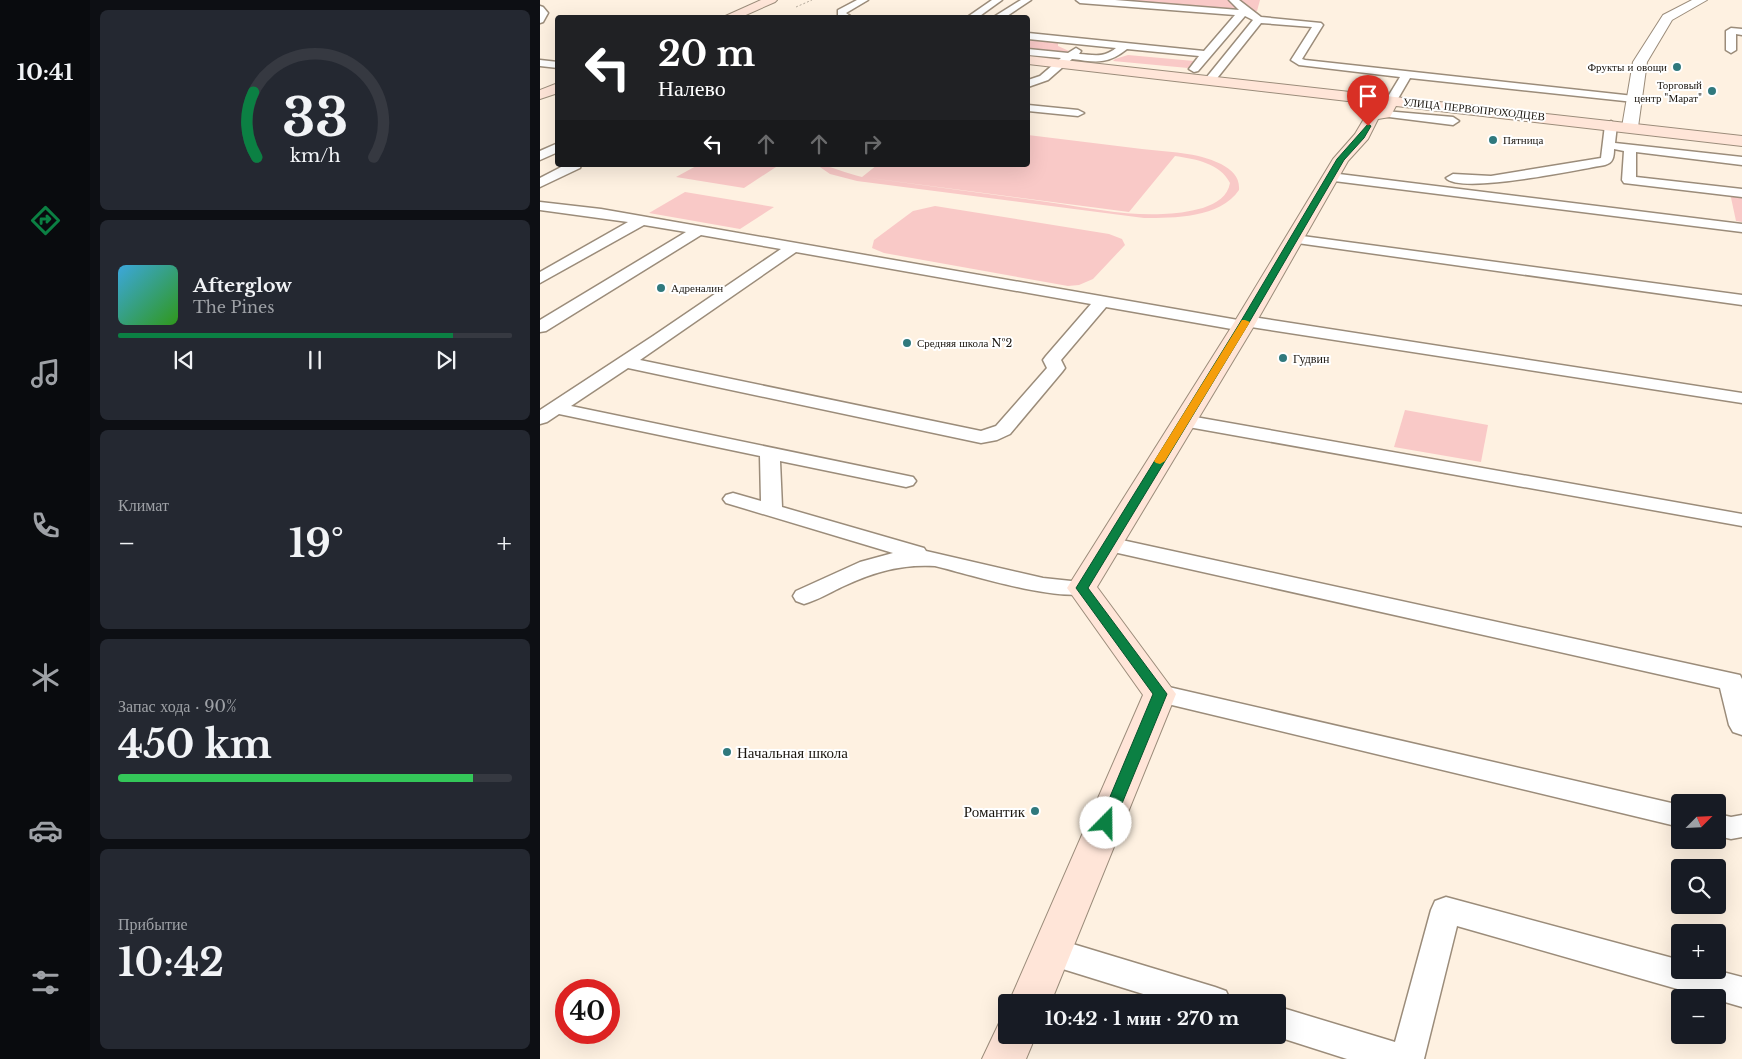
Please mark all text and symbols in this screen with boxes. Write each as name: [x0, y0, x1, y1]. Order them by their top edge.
text: 20 m: [658, 32, 755, 75]
icon: left: [575, 35, 640, 100]
text: 10:41: [17, 59, 73, 86]
place label: Фрукты и овощи: [1587, 60, 1667, 74]
marker: Фрукты и овощи: [1671, 61, 1683, 73]
text: Налево: [658, 75, 726, 102]
pin: [1347, 75, 1389, 126]
place label: Торговый центр "Марат": [1634, 78, 1702, 105]
icon: arrive: [1354, 82, 1382, 110]
marker: Торговый центр "Марат": [1706, 85, 1718, 97]
text: 33: [282, 86, 348, 150]
street label: УЛИЦА ПЕРВОПРОХОДЦЕВ: [1402, 95, 1546, 123]
icon: left: [699, 130, 727, 158]
icon: ahead: [752, 130, 780, 158]
icon: ahead: [805, 130, 833, 158]
icon: right: [858, 130, 886, 158]
place label: Пятница: [1503, 133, 1543, 147]
marker: Пятница: [1487, 134, 1499, 146]
text: km/h: [290, 145, 340, 167]
icon: directions: [28, 203, 63, 238]
text: Afterglow: [193, 274, 292, 297]
place label: Адреналин: [671, 281, 723, 295]
marker: Адреналин: [655, 282, 667, 294]
text: The Pines: [193, 297, 275, 317]
place label: Средняя школа №2: [917, 336, 1013, 350]
marker: Средняя школа №2: [901, 337, 913, 349]
icon: previous: [170, 346, 198, 374]
icon: pause: [301, 346, 329, 374]
icon: next: [432, 346, 460, 374]
place label: Гудвин: [1293, 351, 1330, 366]
marker: Гудвин: [1277, 352, 1289, 364]
icon: music: [28, 356, 63, 391]
text: Климат: [118, 495, 169, 515]
icon: phone: [28, 508, 63, 543]
text: 19°: [289, 520, 344, 567]
text: −: [118, 526, 136, 561]
text: +: [497, 526, 512, 561]
icon: climate: [28, 660, 63, 695]
text: Запас хода · 90%: [118, 696, 237, 716]
text: 450 km: [118, 721, 272, 768]
place label: Начальная школа: [737, 743, 848, 762]
marker: Начальная школа: [721, 746, 733, 758]
north arrow: [1671, 794, 1726, 849]
map controls: [1671, 794, 1726, 1044]
position arrow: [1079, 796, 1131, 848]
place label: Романтик: [964, 802, 1026, 821]
marker: Романтик: [1029, 805, 1041, 817]
icon: car: [28, 813, 63, 848]
button: search: [1671, 859, 1726, 914]
text: Прибытие: [118, 914, 188, 934]
button: +: [1671, 924, 1726, 979]
text: 10:42: [118, 939, 224, 986]
icon: filters: [28, 965, 63, 1000]
speed limit sign: 40: [555, 979, 620, 1044]
button: −: [1671, 989, 1726, 1044]
text: 10:42 · 1 мин · 270 m: [1045, 1007, 1239, 1030]

